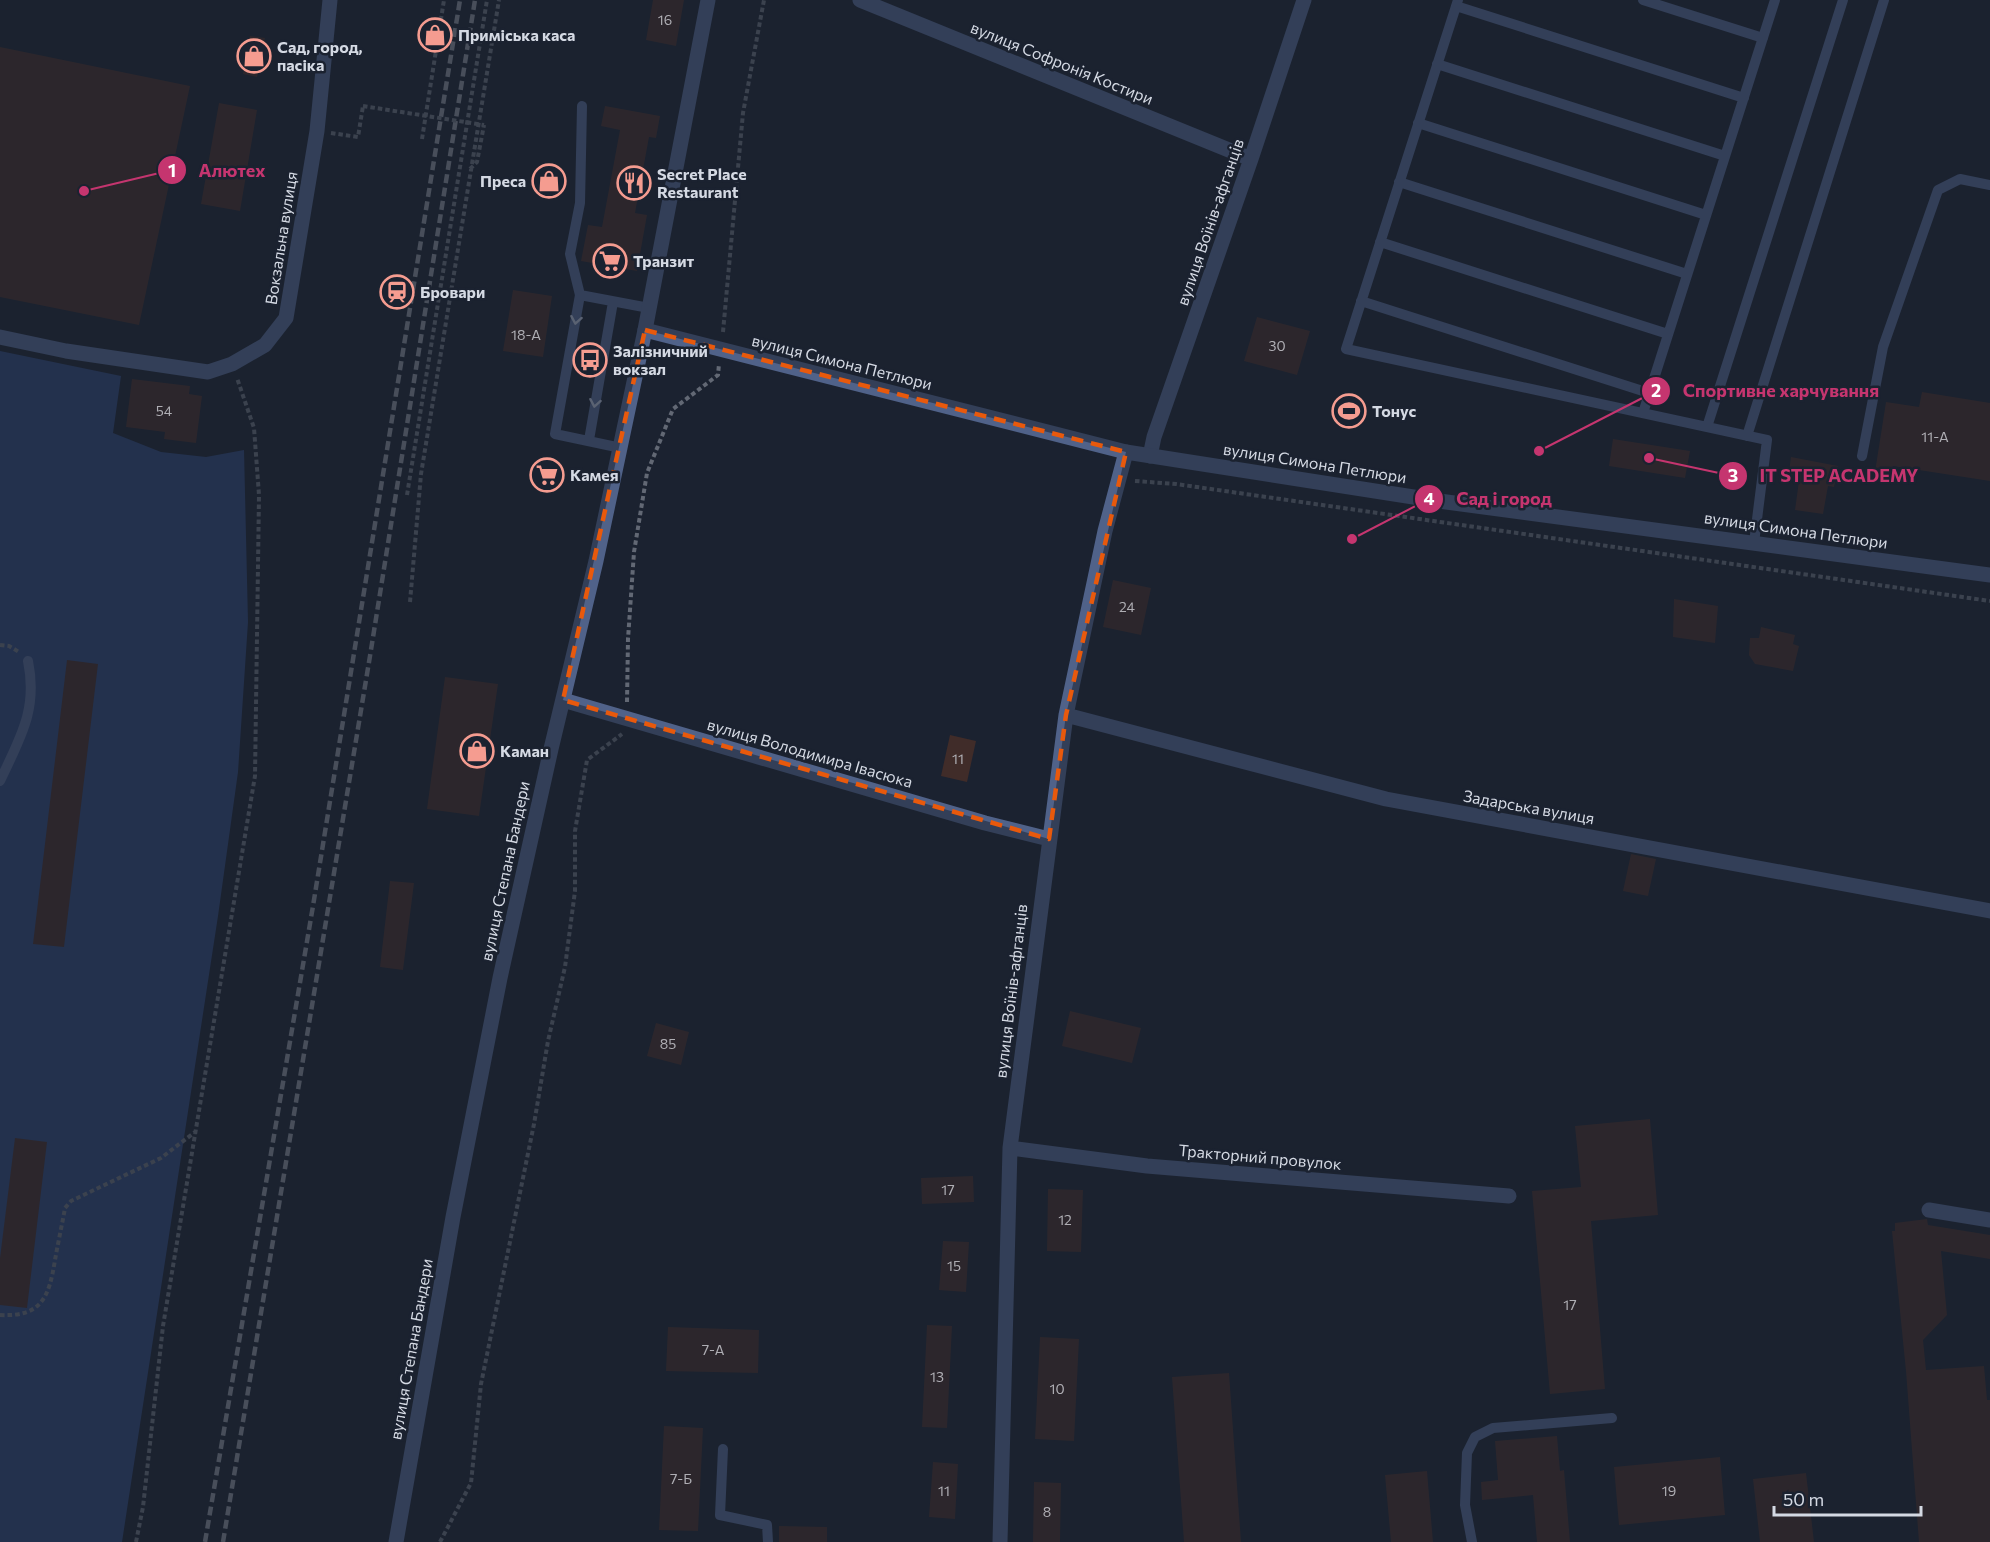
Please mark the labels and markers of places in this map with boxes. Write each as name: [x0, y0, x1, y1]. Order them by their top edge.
shop icon: Приміська каса: [417, 17, 453, 53]
place label: Приміська каса: [458, 25, 575, 44]
place label: Сад, город, пасіка: [277, 37, 363, 74]
shop icon: Сад, город, пасіка: [236, 38, 272, 74]
callout: Алютех: [157, 152, 278, 188]
shop icon: Преса: [531, 163, 567, 199]
place label: Secret Place Restaurant: [657, 164, 747, 201]
restaurant icon: Secret Place Restaurant: [616, 165, 652, 201]
place label: Преса: [480, 171, 526, 190]
supermarket icon: Транзит: [592, 243, 628, 279]
place label: Транзит: [633, 251, 694, 270]
station icon: Бровари: [379, 274, 415, 310]
place label: Бровари: [420, 282, 485, 301]
place label: Залізничний вокзал: [613, 341, 708, 378]
bus stop icon: Залізничний вокзал: [572, 342, 608, 378]
callout: Спортивне харчування: [1641, 373, 1891, 409]
sports icon: Тонус: [1331, 393, 1367, 429]
place label: Тонус: [1372, 401, 1416, 420]
supermarket icon: Камея: [529, 457, 565, 493]
callout: IT STEP ACADEMY: [1718, 458, 1931, 494]
place label: Камея: [570, 465, 619, 484]
callout: Сад і город: [1414, 481, 1564, 517]
shop icon: Каман: [459, 733, 495, 769]
place label: Каман: [500, 741, 549, 760]

